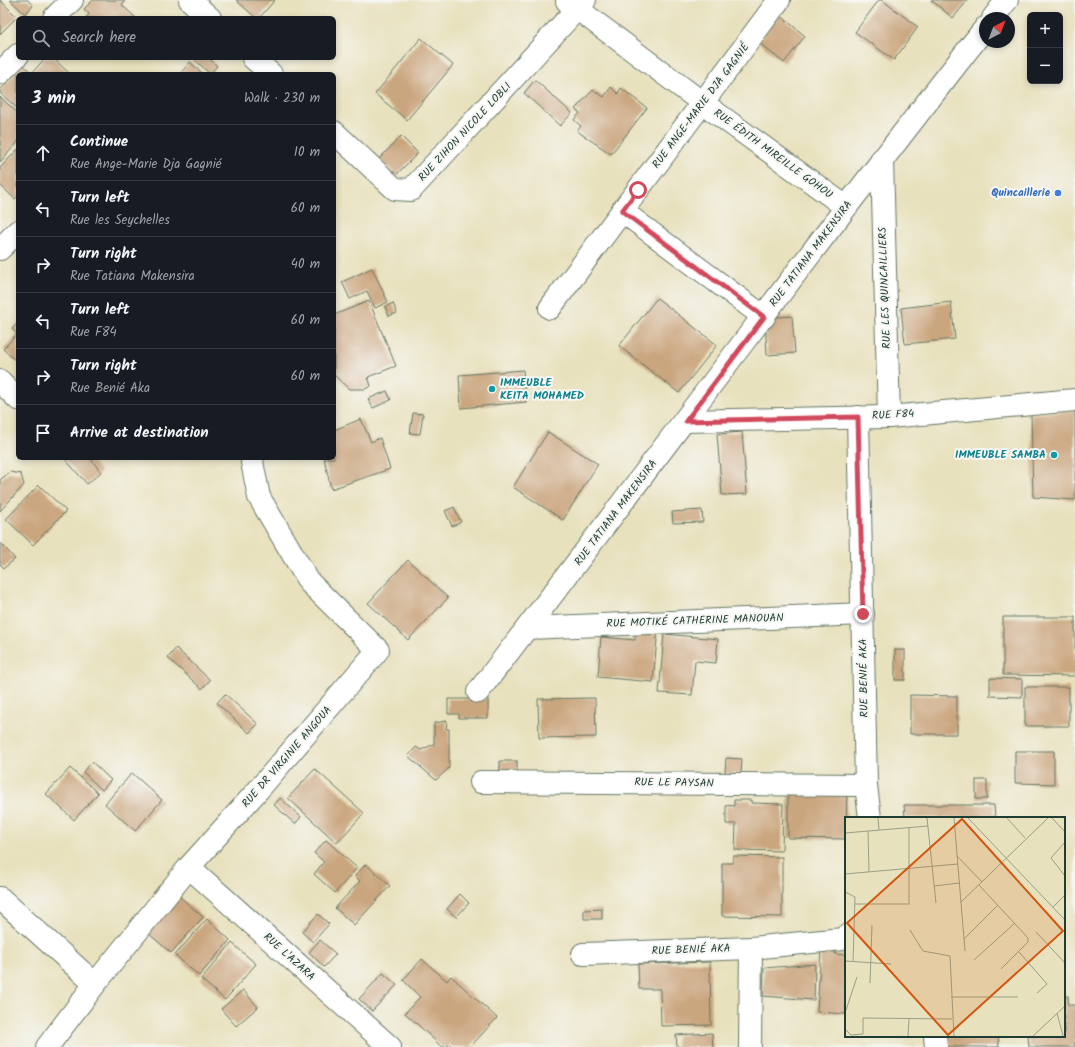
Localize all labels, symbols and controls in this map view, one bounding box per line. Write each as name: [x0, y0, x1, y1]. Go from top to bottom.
north arrow: [979, 12, 1015, 48]
map controls: [1027, 12, 1063, 84]
button: +: [1027, 12, 1063, 48]
search box: [16, 16, 336, 60]
text: Search here: [62, 26, 136, 50]
icon: search: [30, 27, 52, 49]
street label: RUE ANGE-MARIE DJA GAGNIÉ: [648, 39, 755, 173]
button: −: [1027, 48, 1063, 84]
street label: RUE ZIHON NICOLE LOBLI: [414, 78, 516, 186]
text: 3 min: [32, 85, 76, 112]
text: Walk · 230 m: [244, 88, 320, 109]
street label: RUE ÉDITH MIREILLE GOHOU: [710, 104, 837, 204]
text: Continue: [70, 130, 128, 154]
icon: ahead: [32, 142, 54, 164]
text: 10 m: [294, 142, 320, 163]
text: Rue Ange-Marie Dja Gagnié: [70, 154, 221, 175]
route start: [629, 181, 647, 199]
place label: Quincaillerie: [991, 184, 1051, 202]
text: Turn left: [70, 186, 130, 210]
marker: Quincaillerie: [1053, 188, 1063, 198]
street label: RUE TATIANA MAKENSIRA: [765, 197, 857, 311]
icon: left: [32, 198, 54, 220]
text: 60 m: [291, 198, 320, 219]
text: Rue les Seychelles: [70, 210, 170, 231]
street label: RUE LES QUINCAILLIERS: [874, 227, 896, 349]
text: Turn right: [70, 242, 137, 266]
icon: right: [32, 254, 54, 276]
text: 40 m: [291, 254, 320, 275]
text: Rue Tatiana Makensira: [70, 266, 195, 287]
text: Turn left: [70, 298, 130, 322]
icon: left: [32, 310, 54, 332]
text: 60 m: [291, 310, 320, 331]
text: Rue F84: [70, 322, 117, 343]
text: Turn right: [70, 354, 137, 378]
icon: right: [32, 366, 54, 388]
text: 60 m: [291, 366, 320, 387]
place label: IMMEUBLE KEITA MOHAMED: [500, 374, 585, 405]
text: Rue Benié Aka: [70, 378, 150, 399]
marker: IMMEUBLE KEITA MOHAMED: [487, 384, 497, 394]
street label: RUE F84: [871, 405, 915, 425]
text: Arrive at destination: [70, 421, 209, 445]
icon: arrive: [32, 422, 54, 444]
place label: IMMEUBLE SAMBA: [955, 446, 1046, 464]
marker: IMMEUBLE SAMBA: [1049, 450, 1059, 460]
street label: RUE TATIANA MAKENSIRA: [570, 456, 662, 570]
route end: [854, 605, 872, 623]
street label: RUE MOTIKÉ CATHERINE MANOUAN: [606, 609, 784, 633]
street label: RUE BENIÉ AKA: [854, 638, 874, 718]
street label: RUE DR VIRGINIE ANGOUA: [238, 702, 337, 812]
street label: RUE LE PAYSAN: [634, 773, 715, 793]
inset map: [845, 817, 1065, 1037]
street label: RUE L'AZARA: [259, 929, 319, 986]
street label: RUE BENIÉ AKA: [651, 940, 731, 960]

